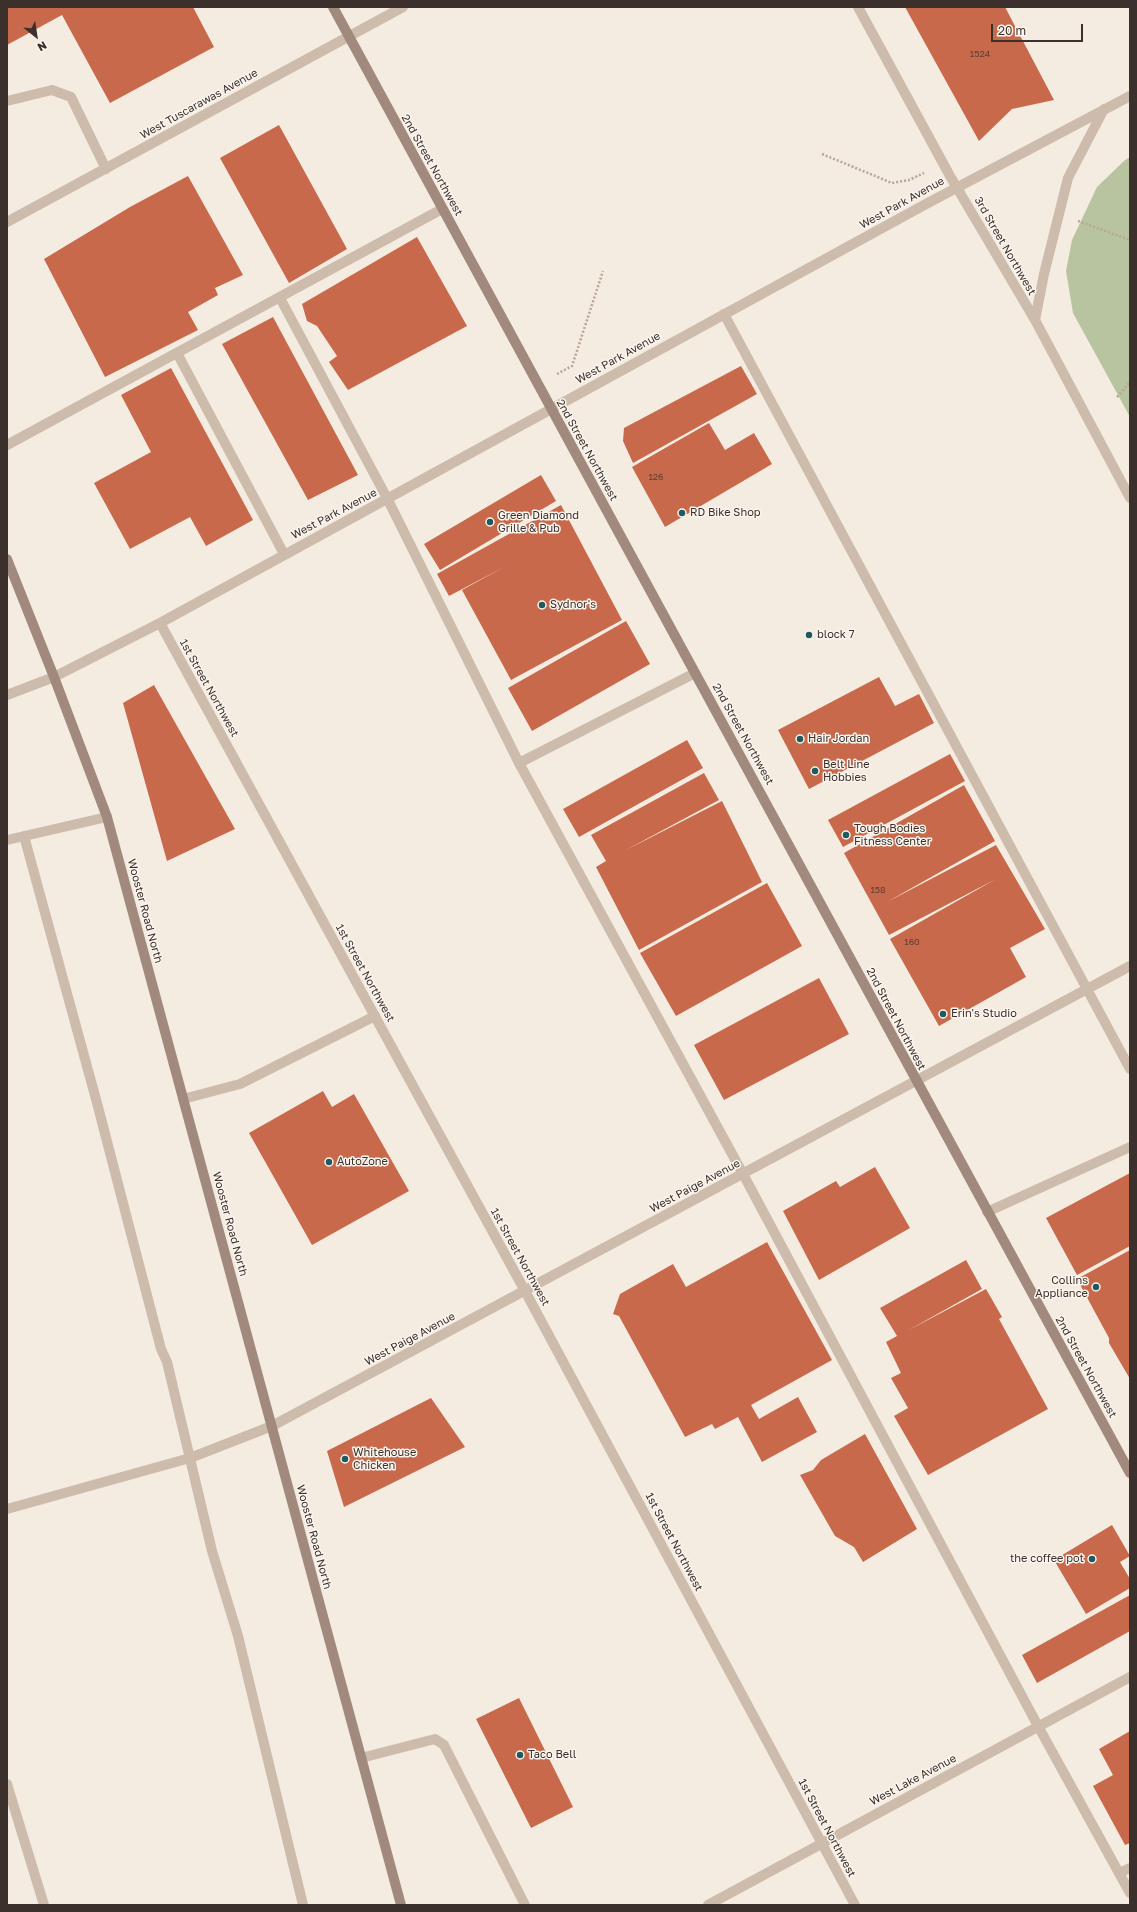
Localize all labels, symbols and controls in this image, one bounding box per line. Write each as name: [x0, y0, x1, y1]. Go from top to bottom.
north arrow: [16, 16, 56, 56]
scale bar: [993, 16, 1085, 42]
text: 20 m: [998, 23, 1026, 38]
text: N: [35, 39, 49, 55]
house number: 1524: [970, 49, 990, 59]
street label: West Tuscarawas Avenue: [138, 66, 260, 142]
street label: 2nd Street Northwest: [399, 112, 465, 218]
street label: West Park Avenue: [857, 174, 947, 232]
street label: 3rd Street Northwest: [971, 194, 1039, 298]
street label: West Park Avenue: [573, 329, 663, 387]
street label: 2nd Street Northwest: [554, 397, 620, 503]
house number: 126: [648, 472, 664, 482]
street label: West Park Avenue: [289, 486, 379, 542]
place label: RD Bike Shop: [690, 506, 761, 520]
marker: RD Bike Shop: [677, 508, 687, 518]
place label: Green Diamond Grille & Pub: [498, 509, 579, 535]
marker: Green Diamond Grille & Pub: [485, 517, 495, 527]
place label: Sydnor's: [550, 598, 596, 612]
marker: Sydnor's: [537, 600, 547, 610]
place label: block 7: [817, 628, 855, 642]
marker: block 7: [804, 630, 814, 640]
street label: 1st Street Northwest: [177, 637, 241, 739]
street label: 2nd Street Northwest: [710, 681, 776, 787]
place label: Hair Jordan: [808, 732, 869, 746]
marker: Hair Jordan: [795, 734, 805, 744]
place label: Belt Line Hobbies: [823, 758, 870, 784]
marker: Belt Line Hobbies: [810, 766, 820, 776]
place label: Tough Bodies Fitness Center: [854, 822, 931, 848]
marker: Tough Bodies Fitness Center: [841, 830, 851, 840]
street label: Wooster Road North: [125, 857, 165, 965]
house number: 158: [870, 885, 886, 895]
street label: 1st Street Northwest: [333, 922, 397, 1024]
house number: 160: [904, 937, 920, 947]
street label: 2nd Street Northwest: [863, 966, 929, 1072]
place label: Erin's Studio: [951, 1007, 1017, 1021]
marker: Erin's Studio: [938, 1009, 948, 1019]
place label: AutoZone: [337, 1155, 388, 1169]
marker: AutoZone: [324, 1157, 334, 1167]
street label: West Paige Avenue: [648, 1157, 742, 1215]
street label: Wooster Road North: [210, 1170, 250, 1278]
street label: 1st Street Northwest: [488, 1206, 552, 1308]
place label: Collins Appliance: [1035, 1274, 1088, 1300]
marker: Collins Appliance: [1091, 1282, 1101, 1292]
street label: West Paige Avenue: [363, 1310, 457, 1368]
street label: 2nd Street Northwest: [1053, 1314, 1119, 1420]
place label: Whitehouse Chicken: [353, 1446, 416, 1472]
marker: Whitehouse Chicken: [340, 1454, 350, 1464]
street label: Wooster Road North: [294, 1483, 334, 1591]
street label: 1st Street Northwest: [642, 1491, 706, 1593]
place label: the coffee pot: [1010, 1552, 1084, 1566]
marker: the coffee pot: [1087, 1554, 1097, 1564]
place label: Taco Bell: [528, 1748, 576, 1762]
marker: Taco Bell: [515, 1750, 525, 1760]
street label: West Lake Avenue: [868, 1752, 958, 1808]
street label: 1st Street Northwest: [795, 1777, 859, 1879]

